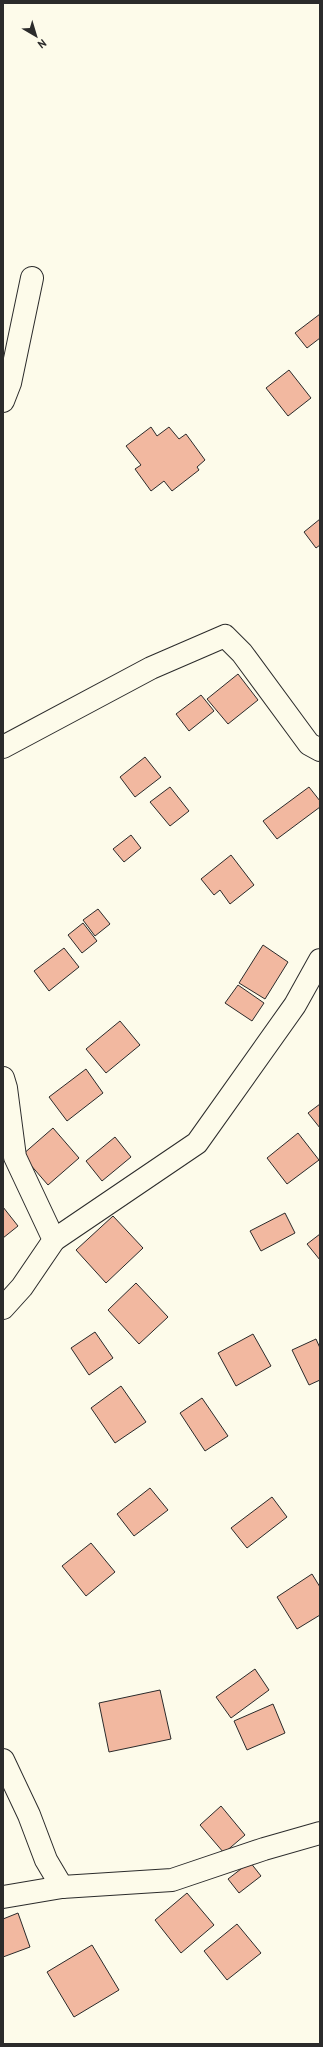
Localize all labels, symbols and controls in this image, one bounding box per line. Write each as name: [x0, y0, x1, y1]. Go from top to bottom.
north arrow: [16, 16, 56, 56]
text: N: [35, 36, 49, 52]

